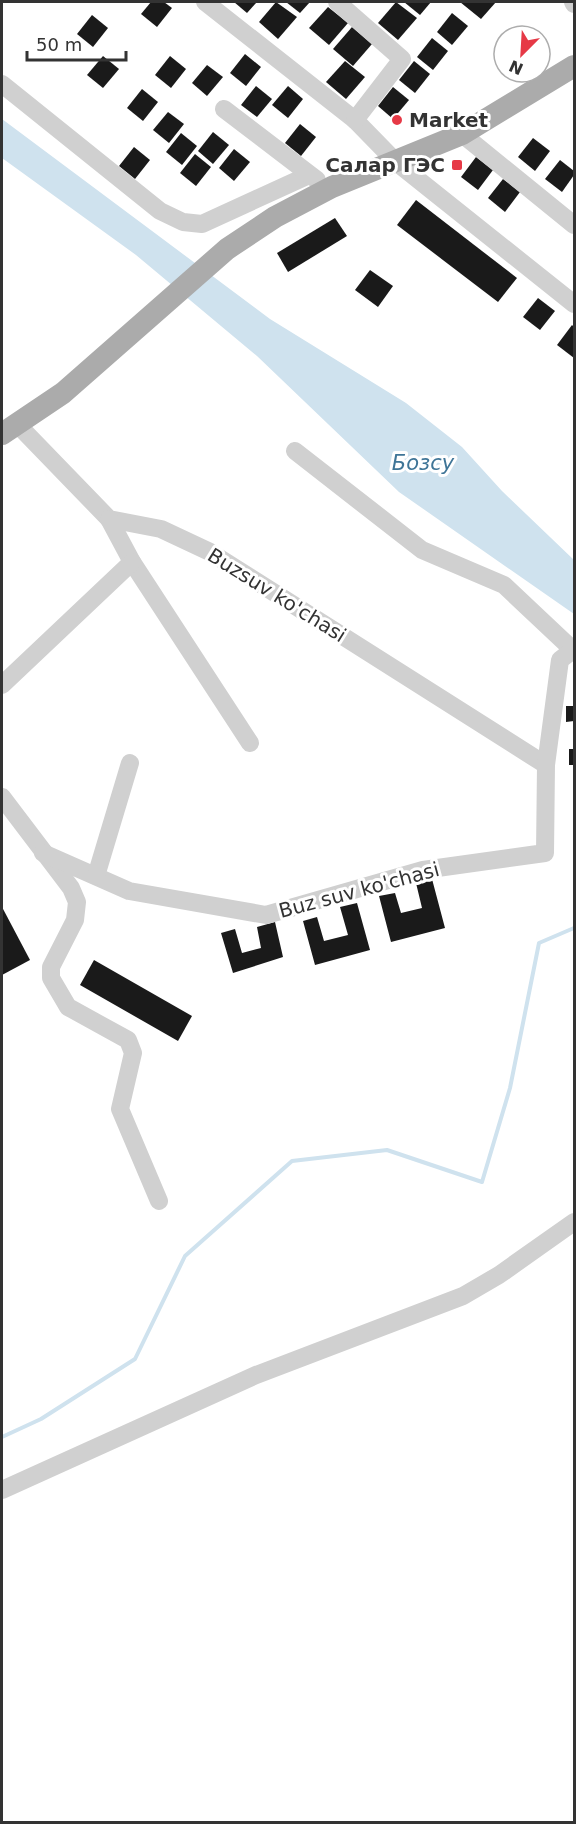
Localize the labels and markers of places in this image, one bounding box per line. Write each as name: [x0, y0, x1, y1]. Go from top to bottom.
place label: Market: [409, 108, 489, 132]
marker: Market: [390, 113, 404, 127]
place label: Салар ГЭС: [325, 153, 445, 177]
marker: Салар ГЭС: [450, 158, 464, 172]

